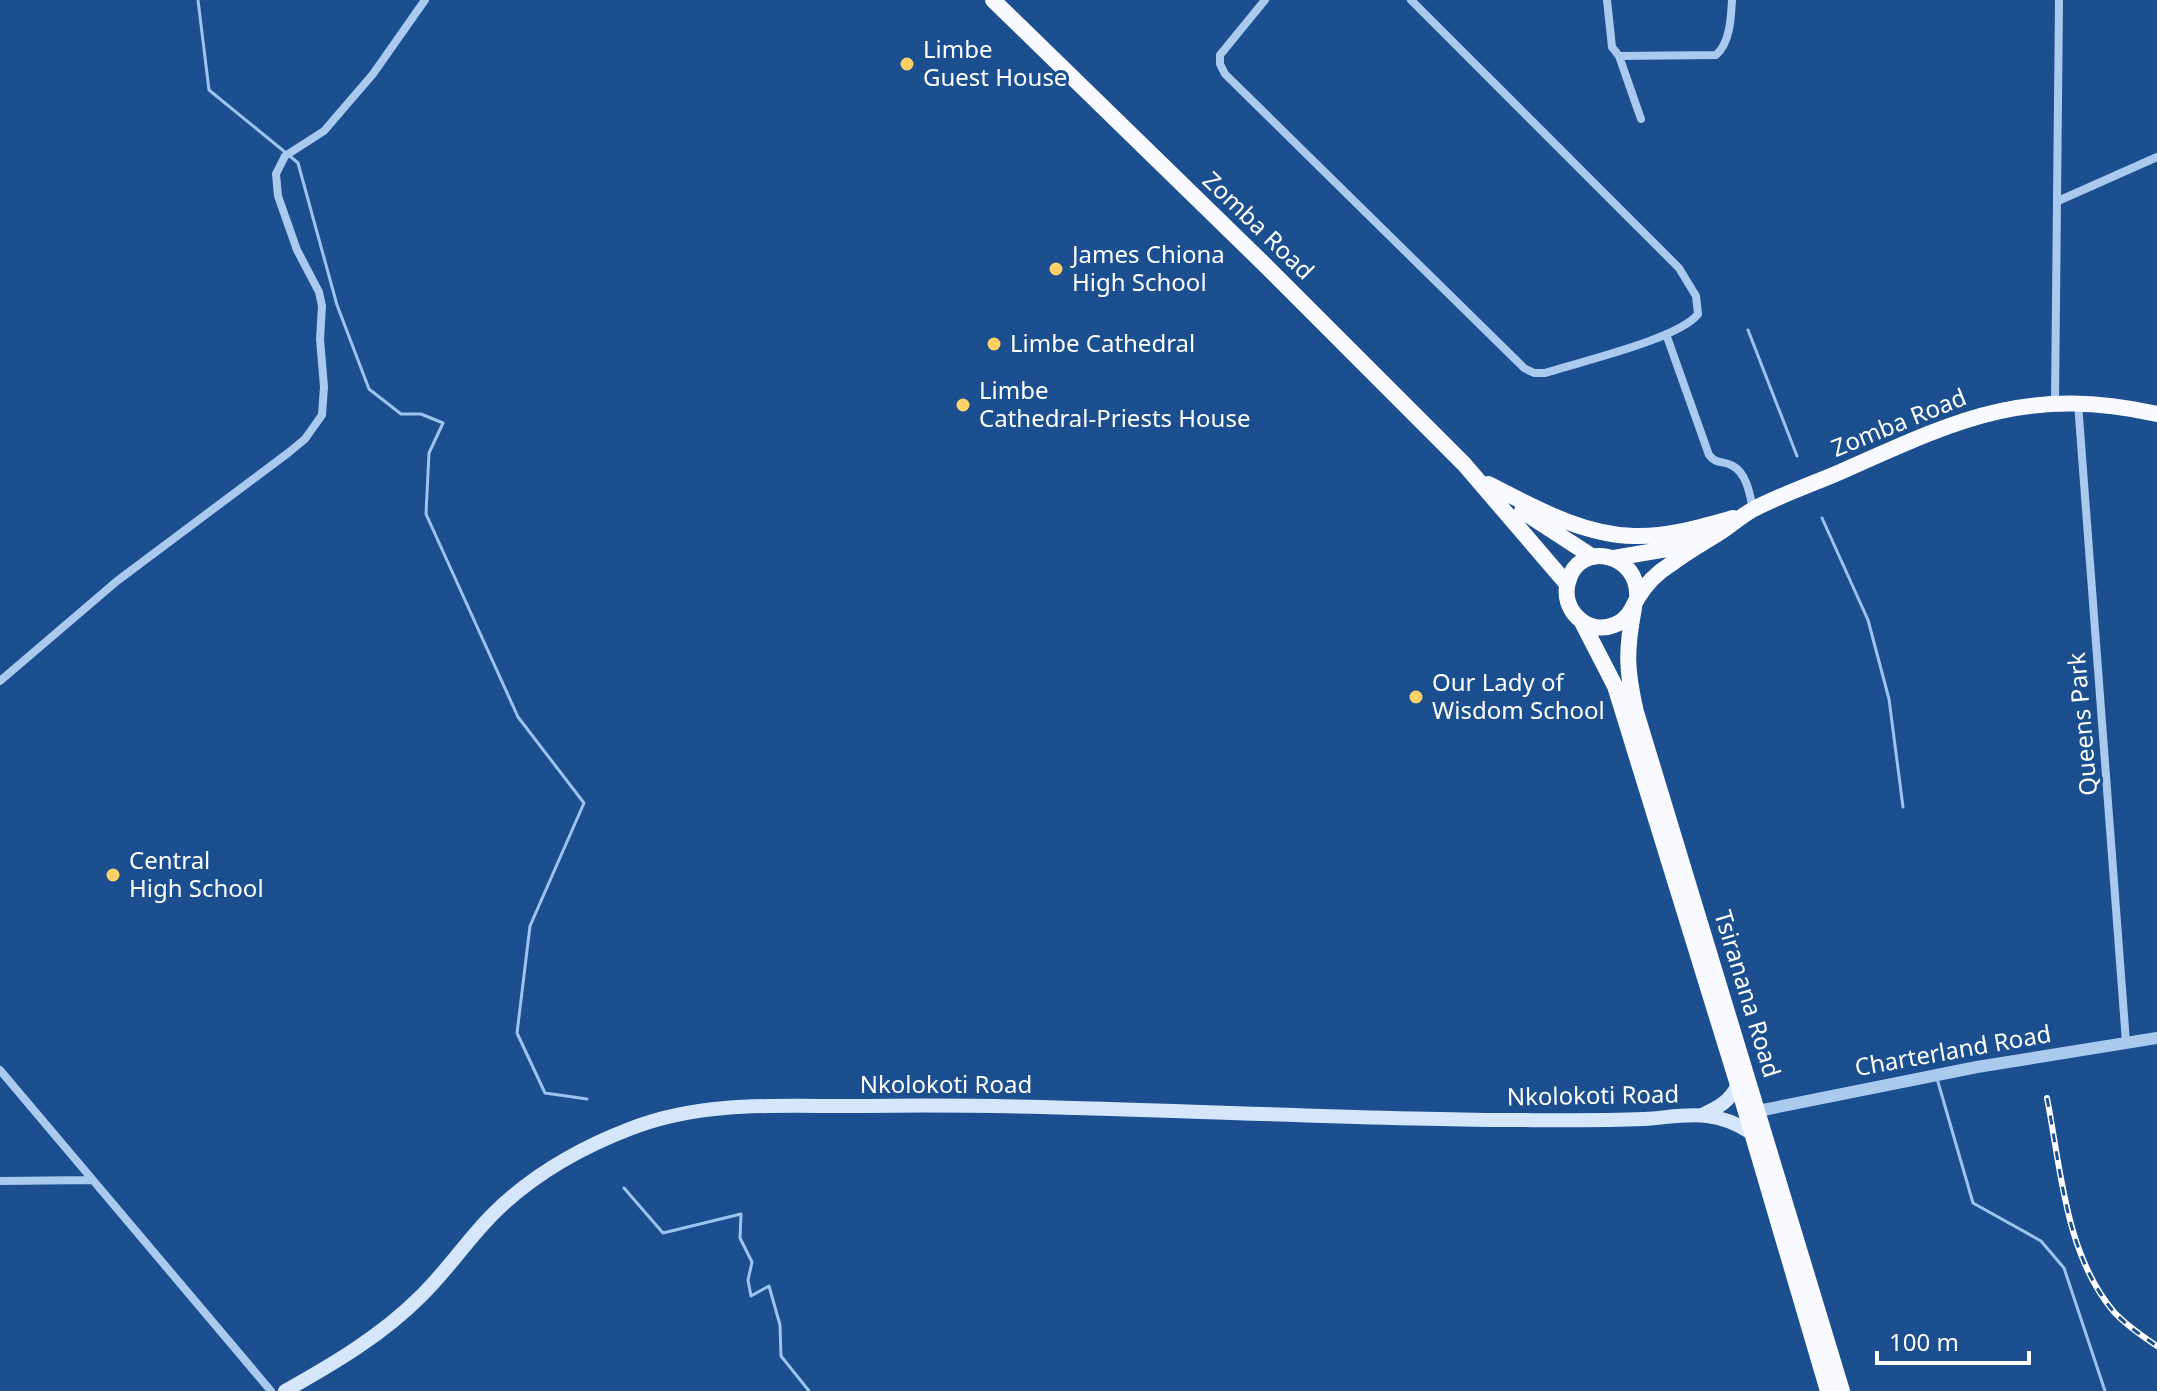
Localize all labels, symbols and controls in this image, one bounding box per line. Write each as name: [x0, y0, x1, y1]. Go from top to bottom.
place label: Limbe Guest House: [923, 32, 1067, 93]
marker: Limbe Guest House: [898, 55, 916, 73]
street label: Zomba Road: [1196, 163, 1322, 286]
place label: James Chiona High School: [1070, 237, 1225, 298]
marker: James Chiona High School: [1047, 260, 1065, 278]
place label: Limbe Cathedral: [1010, 326, 1195, 359]
marker: Limbe Cathedral: [985, 335, 1003, 353]
place label: Limbe Cathedral-Priests House: [979, 373, 1250, 434]
street label: Zomba Road: [1826, 380, 1971, 464]
marker: Limbe Cathedral-Priests House: [954, 396, 972, 414]
street label: Queens Park: [2059, 651, 2104, 797]
place label: Our Lady of Wisdom School: [1432, 665, 1605, 726]
marker: Our Lady of Wisdom School: [1407, 688, 1425, 706]
place label: Central High School: [129, 843, 264, 904]
marker: Central High School: [104, 866, 122, 884]
street label: Tsiranana Road: [1707, 906, 1790, 1081]
street label: Charterland Road: [1852, 1016, 2053, 1083]
street label: Nkolokoti Road: [860, 1067, 1032, 1100]
street label: Nkolokoti Road: [1506, 1076, 1679, 1113]
scale bar: [1877, 1315, 2029, 1365]
text: 100 m: [1889, 1325, 1959, 1358]

